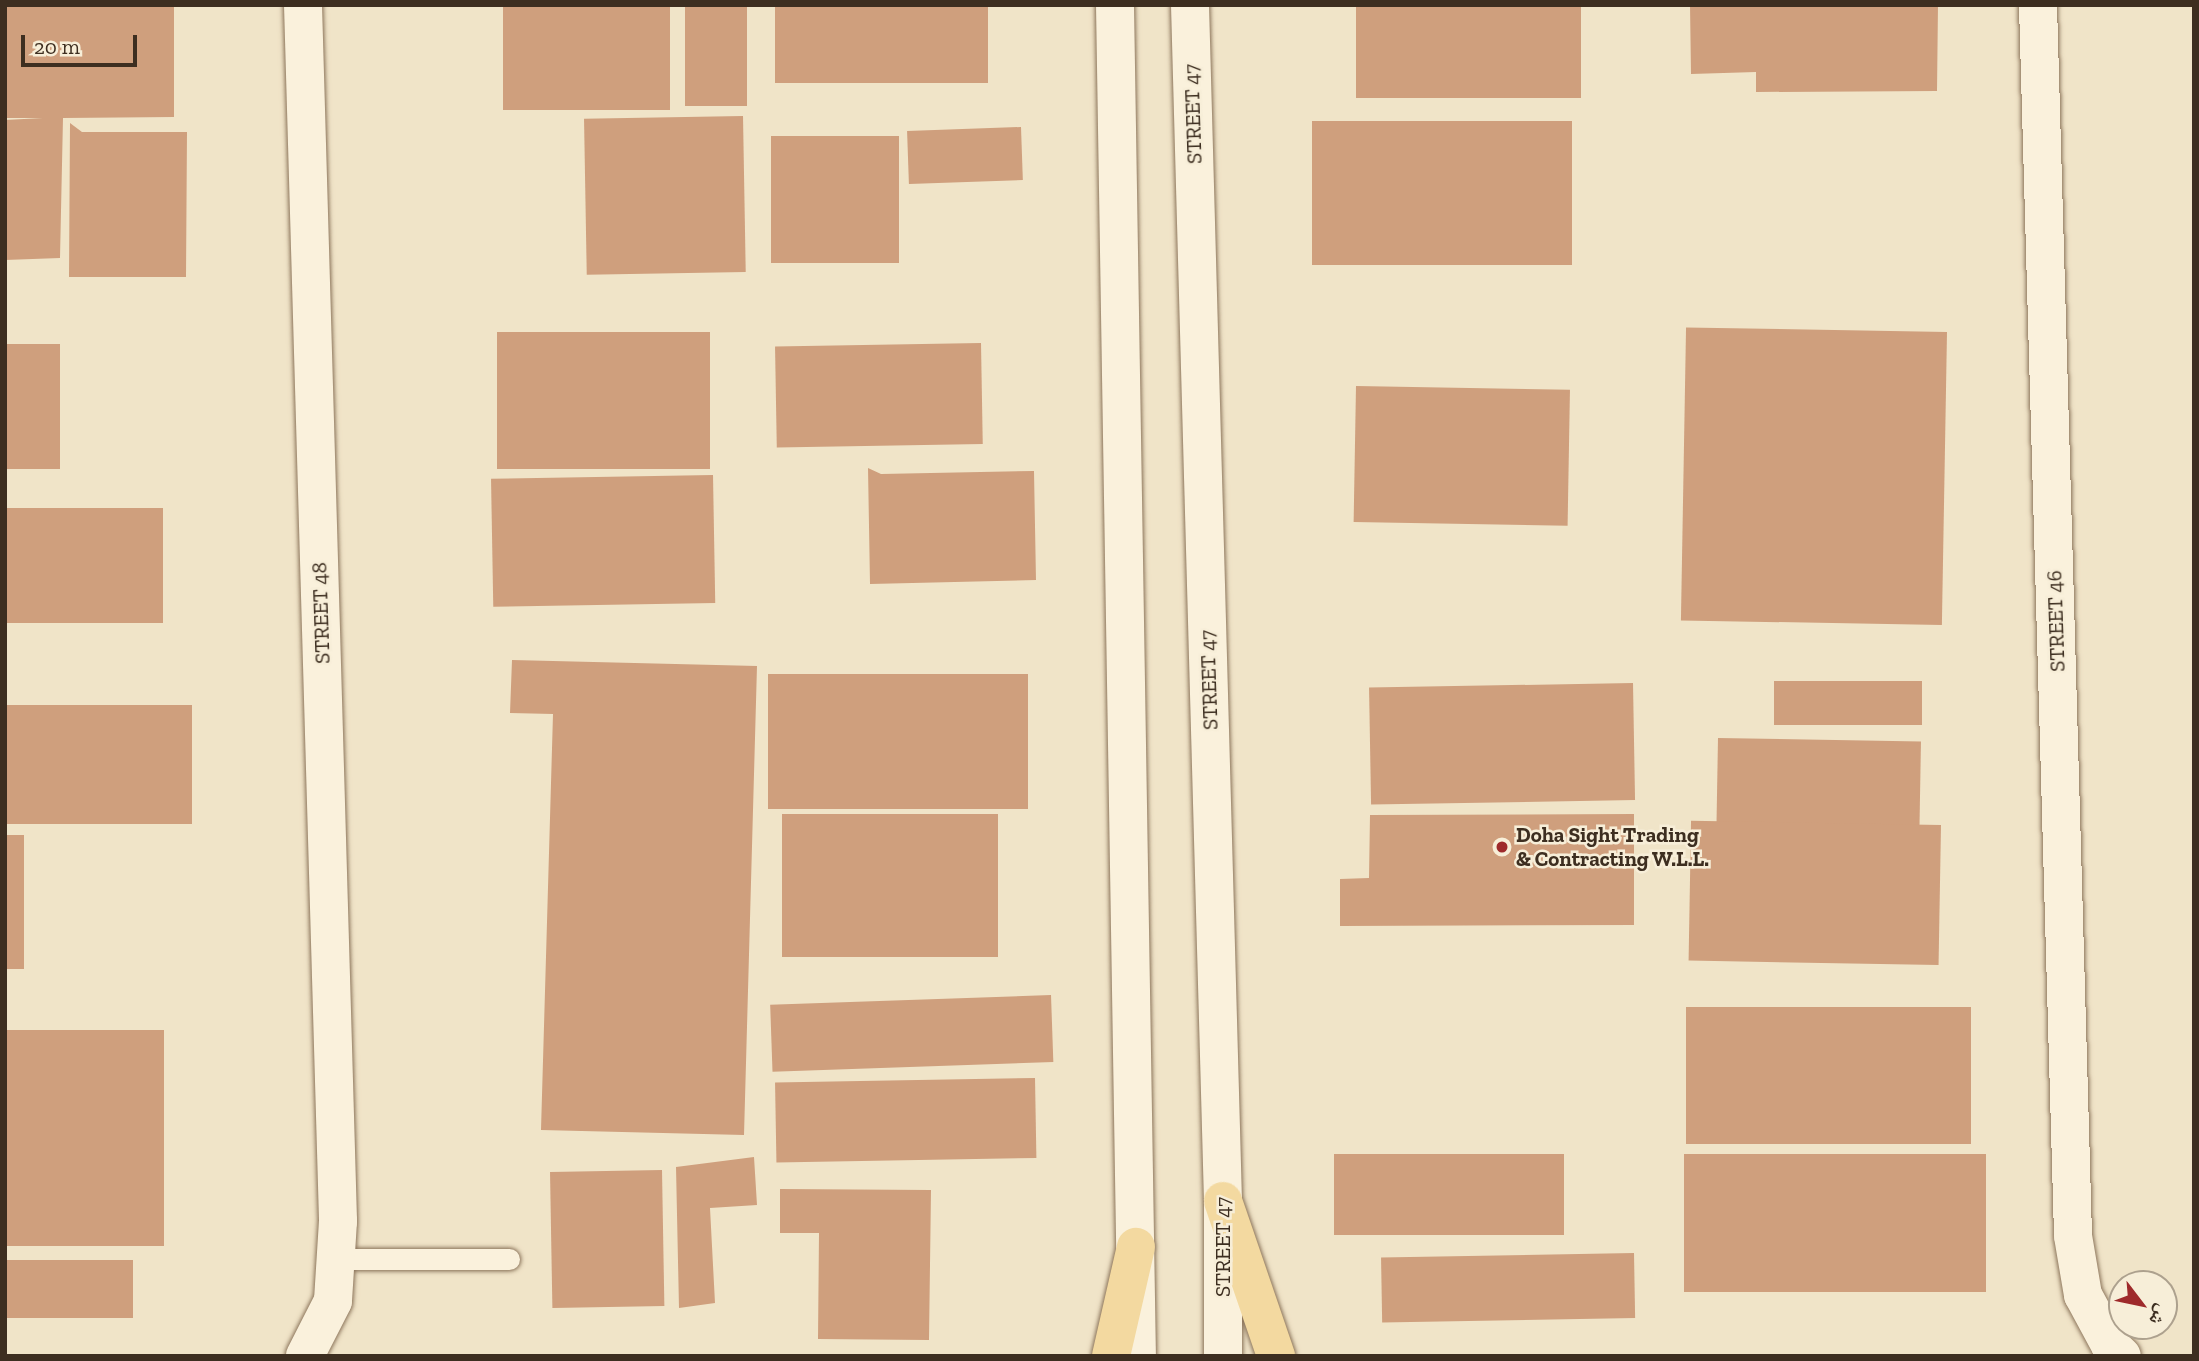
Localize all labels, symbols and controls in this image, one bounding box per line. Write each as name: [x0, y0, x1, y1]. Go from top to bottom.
scale bar: [24, 21, 140, 65]
text: 20 m: [34, 34, 80, 59]
street label: STREET 47: [1179, 63, 1207, 165]
street label: STREET 48: [307, 561, 335, 665]
street label: STREET 46: [2042, 570, 2070, 672]
street label: STREET 47: [1195, 629, 1223, 731]
place label: Doha Sight Trading & Contracting W.L.L.: [1516, 822, 1710, 872]
marker: Doha Sight Trading & Contracting W.L.L.: [1494, 839, 1510, 855]
street label: STREET 47: [1210, 1197, 1236, 1297]
north arrow: [2108, 1270, 2178, 1340]
text: ش: [2144, 1301, 2175, 1330]

